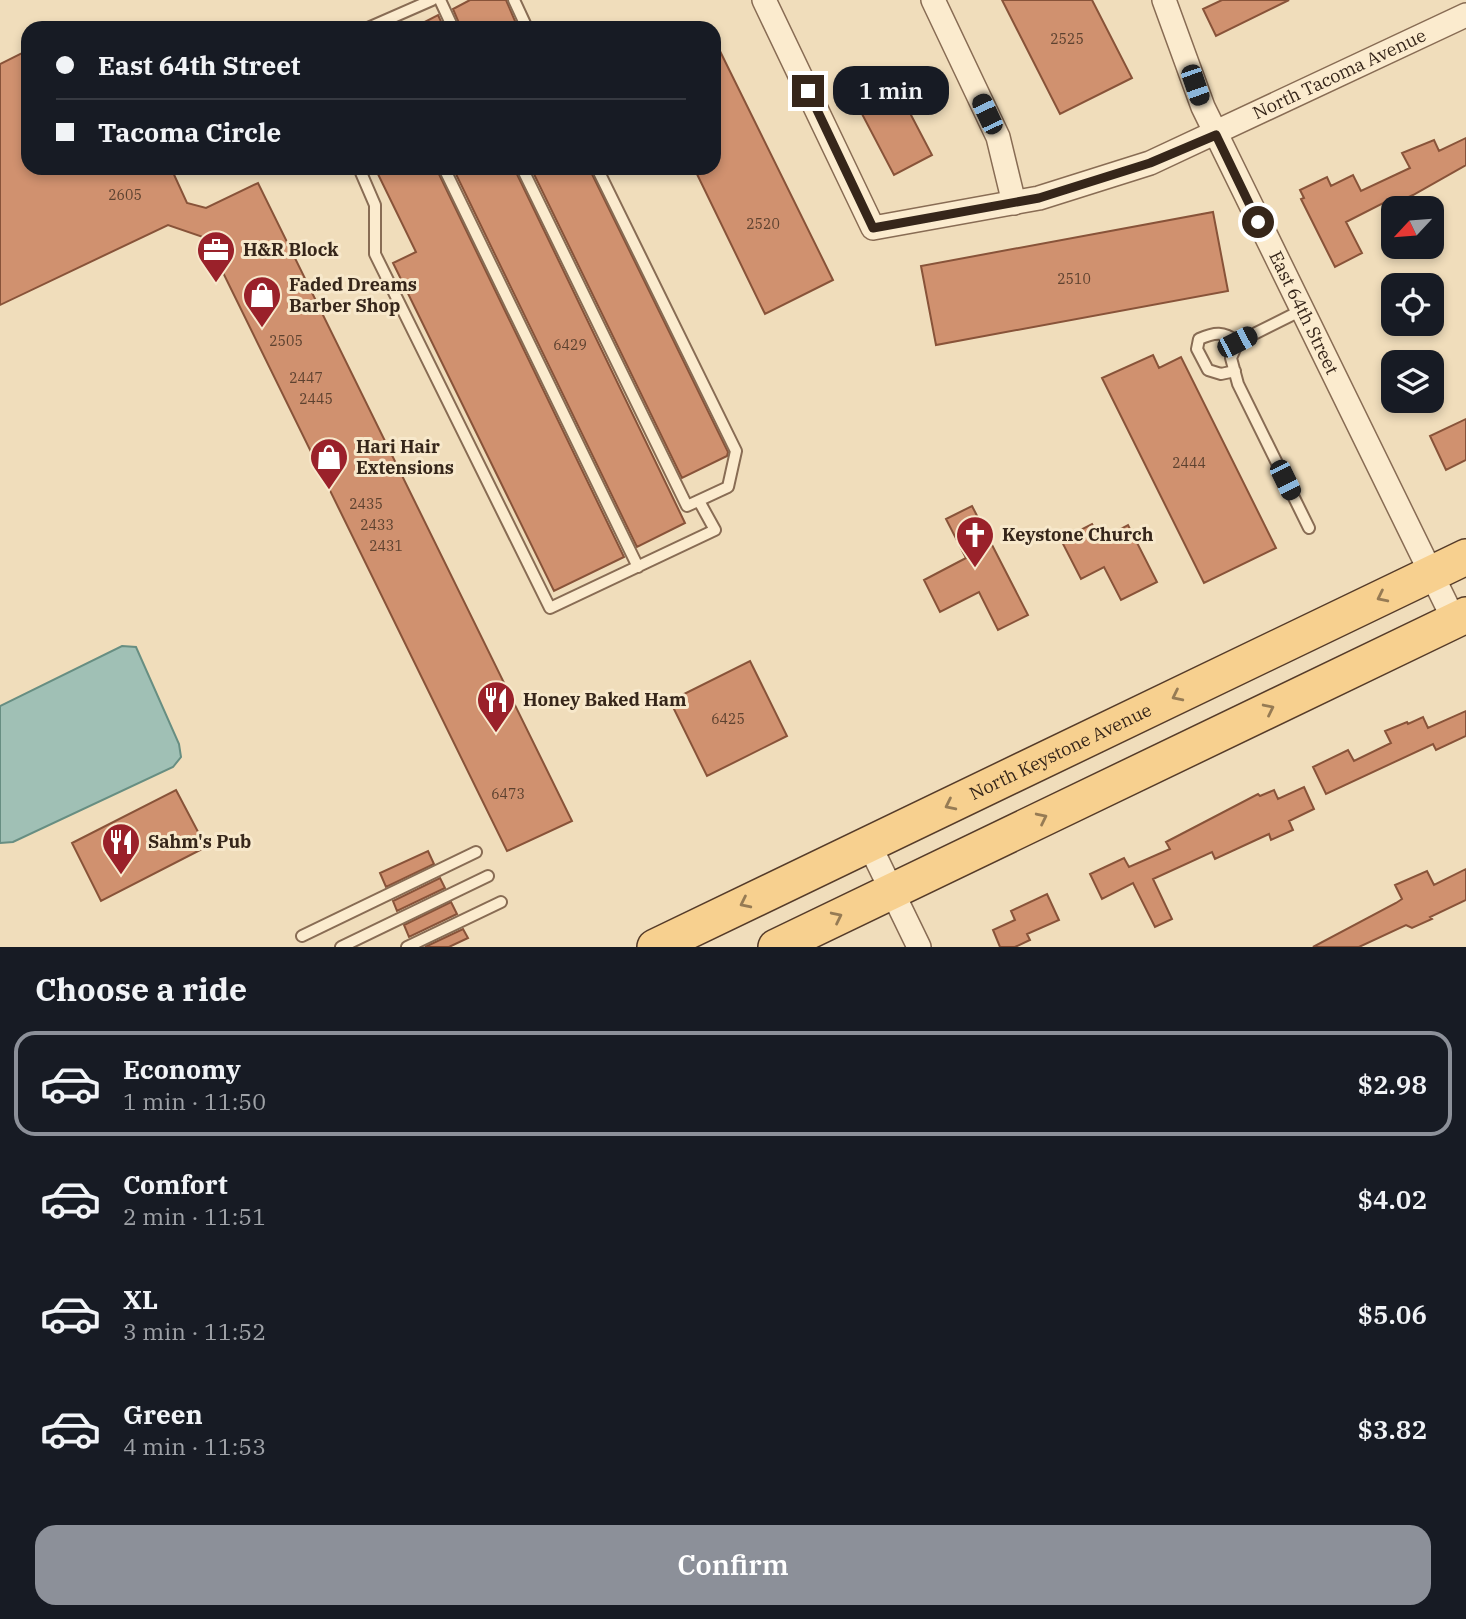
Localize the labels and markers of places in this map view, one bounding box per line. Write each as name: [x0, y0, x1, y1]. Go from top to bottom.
office icon: H&R Block: [195, 229, 237, 284]
place label: H&R Block: [243, 238, 339, 261]
place label: Faded Dreams Barber Shop: [289, 273, 417, 317]
shop icon: Faded Dreams Barber Shop: [241, 274, 283, 329]
place label: Hari Hair Extensions: [356, 435, 454, 479]
shop icon: Hari Hair Extensions: [308, 436, 350, 491]
church icon: Keystone Church: [954, 514, 996, 569]
place label: Keystone Church: [1002, 523, 1154, 546]
restaurant icon: Honey Baked Ham: [475, 679, 517, 734]
place label: Honey Baked Ham: [523, 688, 687, 711]
restaurant icon: Sahm's Pub: [100, 821, 142, 876]
place label: Sahm's Pub: [148, 830, 251, 853]

